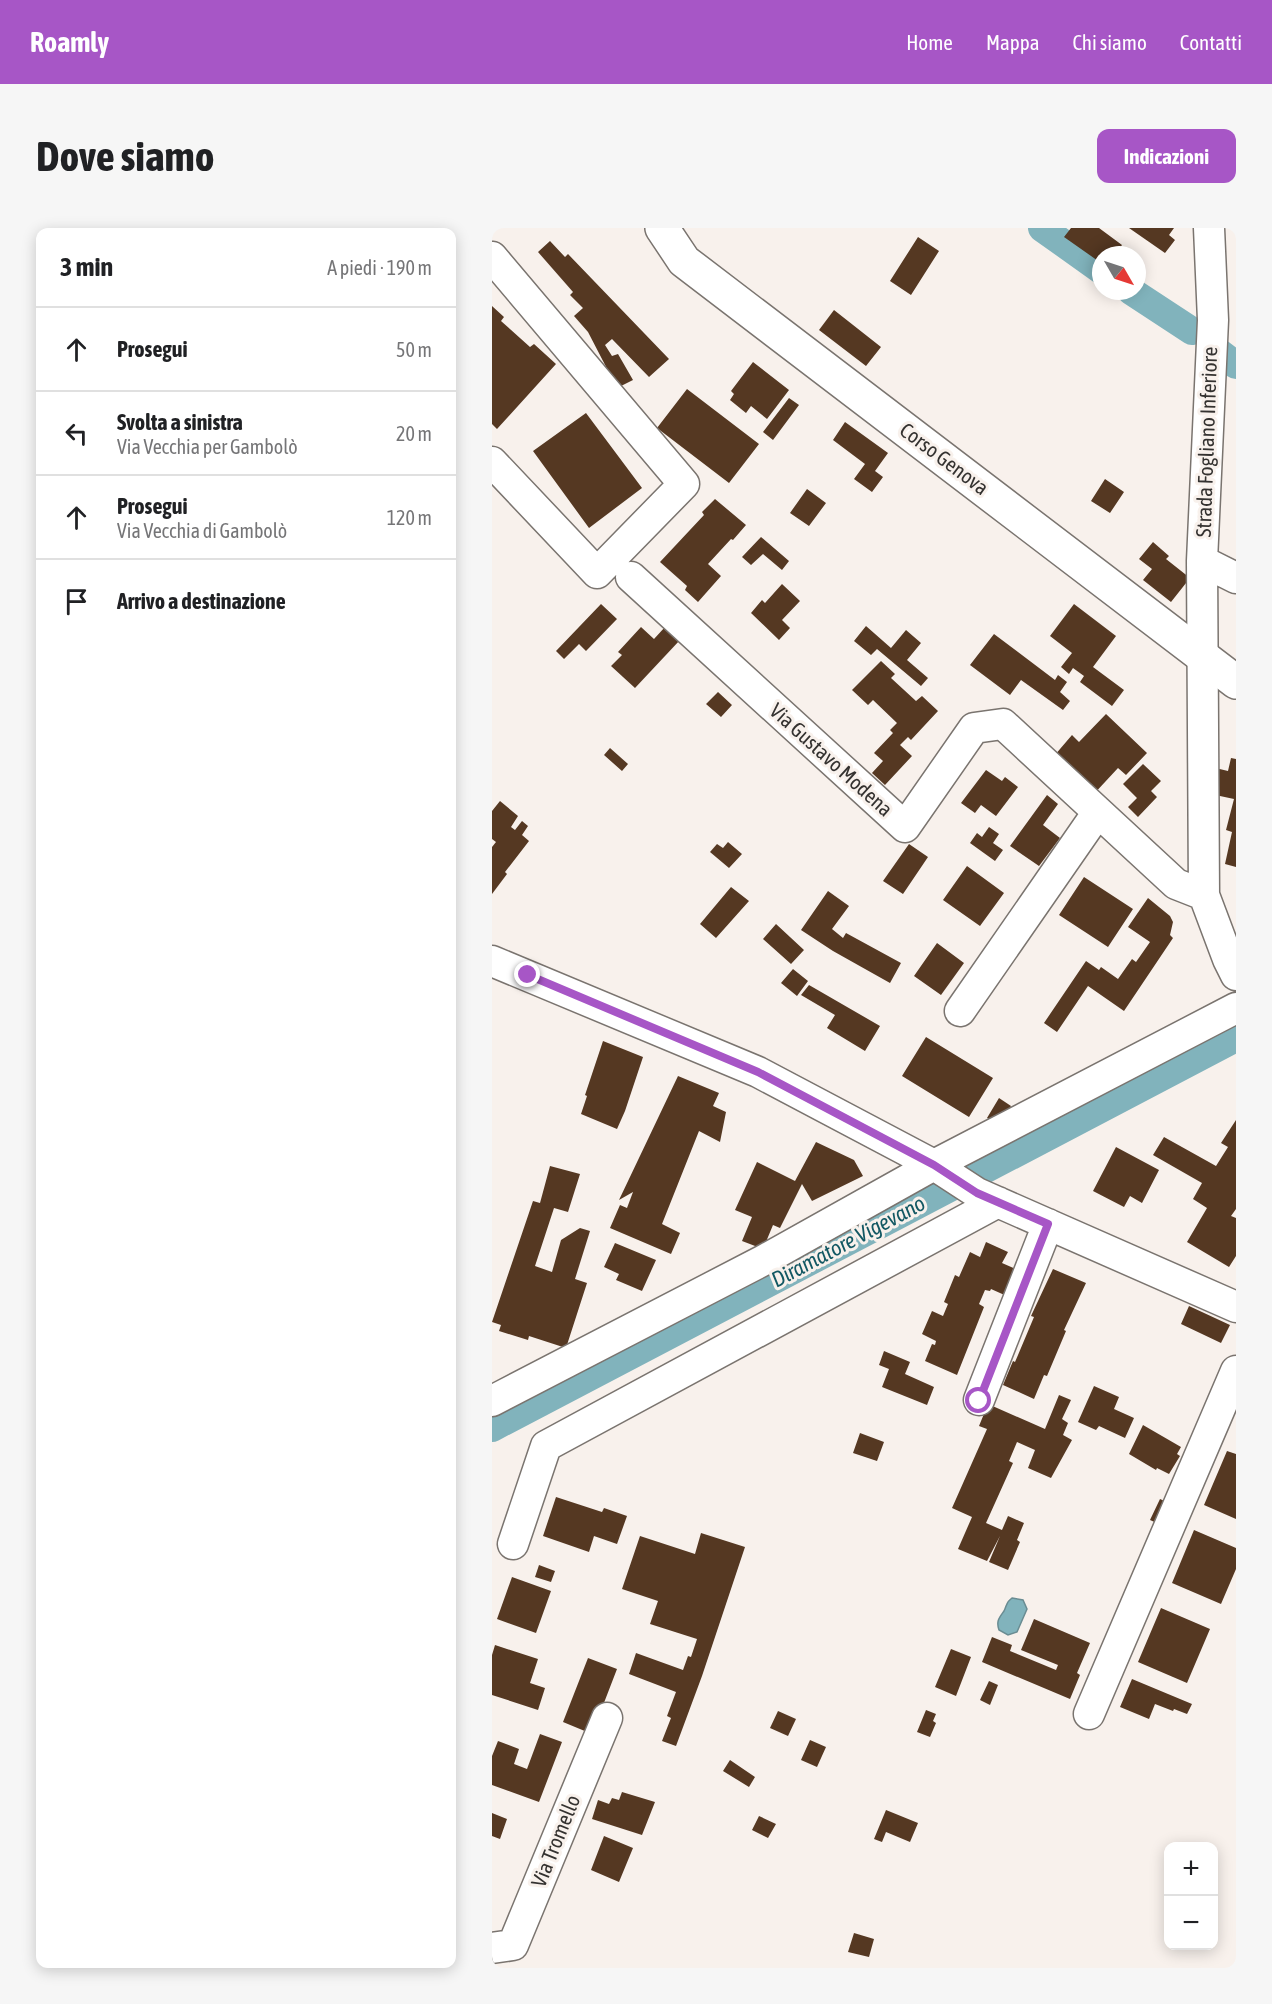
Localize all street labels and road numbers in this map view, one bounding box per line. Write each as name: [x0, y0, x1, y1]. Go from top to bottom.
street label: Strada Fogliano Inferiore: [1191, 346, 1221, 538]
street label: Corso Genova: [896, 417, 994, 499]
street label: Via Gustavo Modena: [765, 698, 898, 821]
street label: Via Tromello: [526, 1791, 584, 1890]

